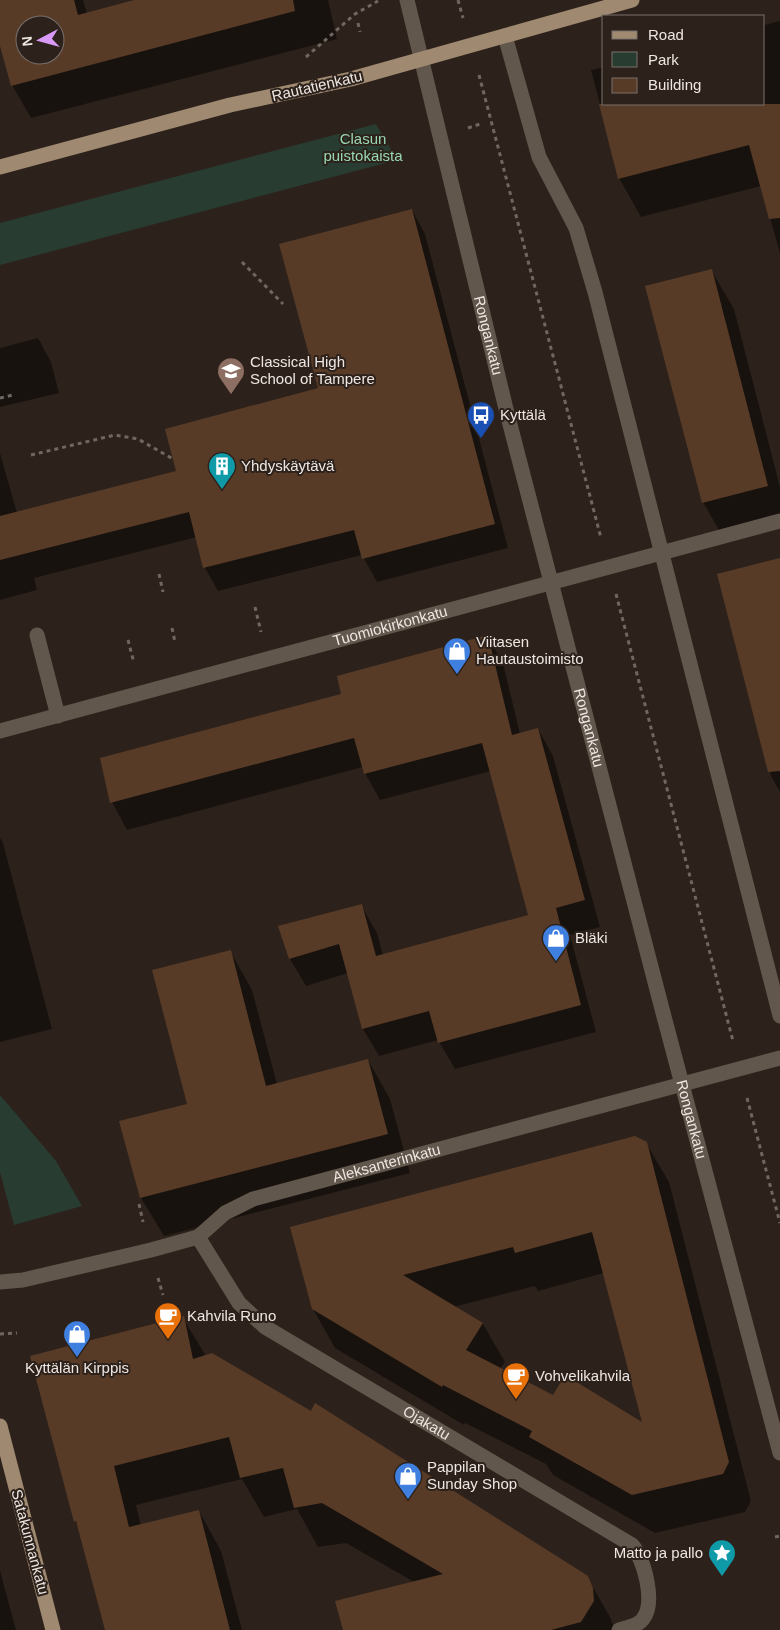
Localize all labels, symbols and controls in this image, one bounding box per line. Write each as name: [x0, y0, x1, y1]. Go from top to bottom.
north arrow: [15, 15, 65, 65]
legend: [602, 15, 765, 105]
text: Road: [648, 26, 684, 43]
text: N: [19, 35, 36, 47]
text: Park: [648, 51, 679, 68]
street label: Rautatienkatu: [270, 67, 364, 104]
text: Building: [648, 76, 701, 93]
park label: Clasun puistokaista: [323, 130, 403, 164]
street label: Rongankatu: [471, 294, 506, 377]
place label: Classical High School of Tampere: [250, 353, 375, 387]
school or university icon: Classical High School of Tampere: [216, 356, 246, 395]
bus stop icon: Kyttälä: [466, 400, 496, 439]
place label: Kyttälä: [500, 406, 547, 423]
building icon: Yhdyskäytävä: [207, 451, 237, 490]
place label: Yhdyskäytävä: [241, 457, 335, 474]
street label: Tuomiokirkonkatu: [331, 602, 449, 649]
place label: Viitasen Hautaustoimisto: [476, 633, 584, 667]
shop icon: Viitasen Hautaustoimisto: [442, 636, 472, 675]
street label: Rongankatu: [571, 686, 608, 769]
shop icon: Bläki: [541, 923, 571, 962]
place label: Bläki: [575, 929, 608, 946]
street label: Rongankatu: [673, 1078, 710, 1161]
street label: Aleksanterinkatu: [331, 1140, 442, 1185]
cafe icon: Kahvila Runo: [153, 1301, 183, 1340]
place label: Kahvila Runo: [187, 1307, 276, 1324]
shop icon: Kyttälän Kirppis: [62, 1319, 92, 1358]
place label: Kyttälän Kirppis: [25, 1359, 129, 1376]
cafe icon: Vohvelikahvila: [501, 1361, 531, 1400]
place label: Vohvelikahvila: [535, 1367, 631, 1384]
street label: Ojakatu: [400, 1402, 453, 1443]
place label: Pappilan Sunday Shop: [427, 1458, 517, 1492]
shop icon: Pappilan Sunday Shop: [393, 1461, 423, 1500]
street label: Satakunnankatu: [8, 1487, 53, 1596]
place icon: Matto ja pallo: [707, 1538, 737, 1577]
place label: Matto ja pallo: [614, 1544, 703, 1561]

